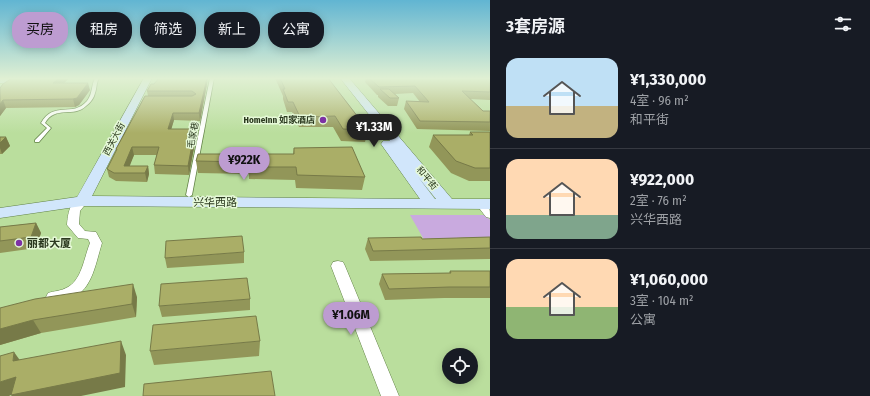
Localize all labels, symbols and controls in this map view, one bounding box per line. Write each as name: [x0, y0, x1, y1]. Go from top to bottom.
chip: 买房: [12, 12, 68, 48]
chip: 租房: [76, 12, 132, 48]
chip: 筛选: [140, 12, 196, 48]
chip: 新上: [204, 12, 260, 48]
chip: 公寓: [268, 12, 324, 48]
icon: filters: [832, 13, 854, 35]
text: 3套房源: [506, 16, 565, 37]
text: ¥1,330,000: [630, 69, 706, 90]
icon: home: [538, 74, 586, 122]
text: 4室 · 96 m²: [630, 93, 689, 108]
text: 和平街: [630, 112, 669, 127]
place label: HomeInn 如家酒店: [244, 114, 315, 125]
pin: ¥1.33M: [341, 114, 407, 148]
marker: HomeInn 如家酒店: [318, 115, 328, 125]
text: ¥1.33M: [356, 119, 392, 134]
street label: 西关大街: [101, 121, 127, 157]
street label: 毛家巷: [186, 121, 200, 149]
pin: ¥922K: [216, 147, 272, 181]
text: ¥922K: [228, 152, 260, 167]
street label: 和平街: [414, 164, 440, 192]
text: ¥922,000: [630, 169, 694, 190]
icon: home: [538, 175, 586, 223]
text: 2室 · 76 m²: [630, 193, 687, 208]
street label: 兴华西路: [193, 196, 237, 209]
text: 兴华西路: [630, 212, 682, 227]
place label: 丽都大厦: [27, 237, 71, 250]
marker: 丽都大厦: [14, 238, 24, 248]
text: ¥1,060,000: [630, 269, 708, 290]
icon: home: [538, 275, 586, 323]
text: 3室 · 104 m²: [630, 293, 694, 308]
pin: ¥1.06M: [318, 302, 384, 336]
text: ¥1.06M: [332, 307, 370, 322]
text: 公寓: [630, 312, 656, 327]
map controls: [442, 348, 478, 384]
button: locate: [442, 348, 478, 384]

